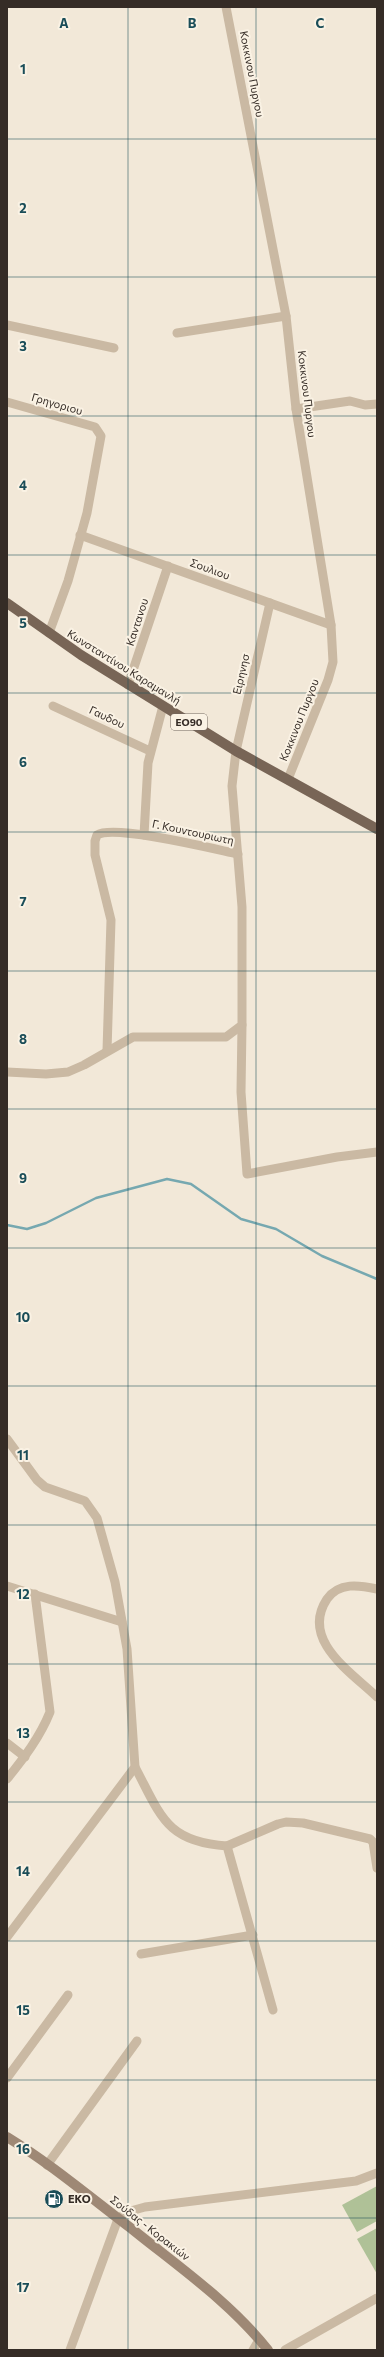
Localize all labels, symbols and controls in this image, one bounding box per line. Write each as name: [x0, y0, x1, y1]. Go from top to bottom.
text: A: [59, 15, 69, 31]
text: B: [188, 15, 197, 31]
text: C: [316, 15, 325, 31]
street label: Κοκκινου Πυργου: [238, 30, 267, 118]
text: 1: [20, 61, 26, 77]
text: 2: [19, 200, 27, 216]
text: 3: [19, 338, 27, 354]
street label: Κοκκινου Πυργου: [296, 350, 319, 438]
street label: Γρηγοριου: [30, 390, 84, 417]
text: 4: [19, 477, 27, 493]
street label: Σουλιου: [189, 555, 232, 582]
street label: Καντανου: [123, 596, 150, 647]
text: 5: [19, 615, 27, 631]
street label: Κωνσταντίνου Καραμανλή: [65, 626, 183, 707]
street label: Ειρηνησ: [230, 652, 252, 695]
street label: Κοκκινου Πυργου: [276, 677, 321, 763]
street label: Γαυδου: [87, 703, 127, 730]
road number: ΕΟ90: [171, 714, 207, 730]
text: 6: [19, 754, 27, 770]
street label: Γ. Κουντουριωτη: [151, 817, 235, 847]
text: 7: [19, 893, 27, 909]
text: 8: [19, 1031, 27, 1047]
text: 9: [19, 1170, 27, 1186]
text: 10: [16, 1309, 31, 1325]
text: 11: [17, 1447, 29, 1463]
text: 12: [16, 1586, 30, 1602]
text: 13: [16, 1725, 30, 1741]
text: 14: [16, 1863, 30, 1879]
text: 15: [16, 2002, 30, 2018]
text: 16: [16, 2141, 30, 2157]
fuel station icon: EKO: [43, 2188, 65, 2210]
place label: EKO: [68, 2192, 91, 2205]
street label: Σούδας - Κορακιών: [108, 2193, 193, 2263]
text: 17: [16, 2279, 30, 2295]

